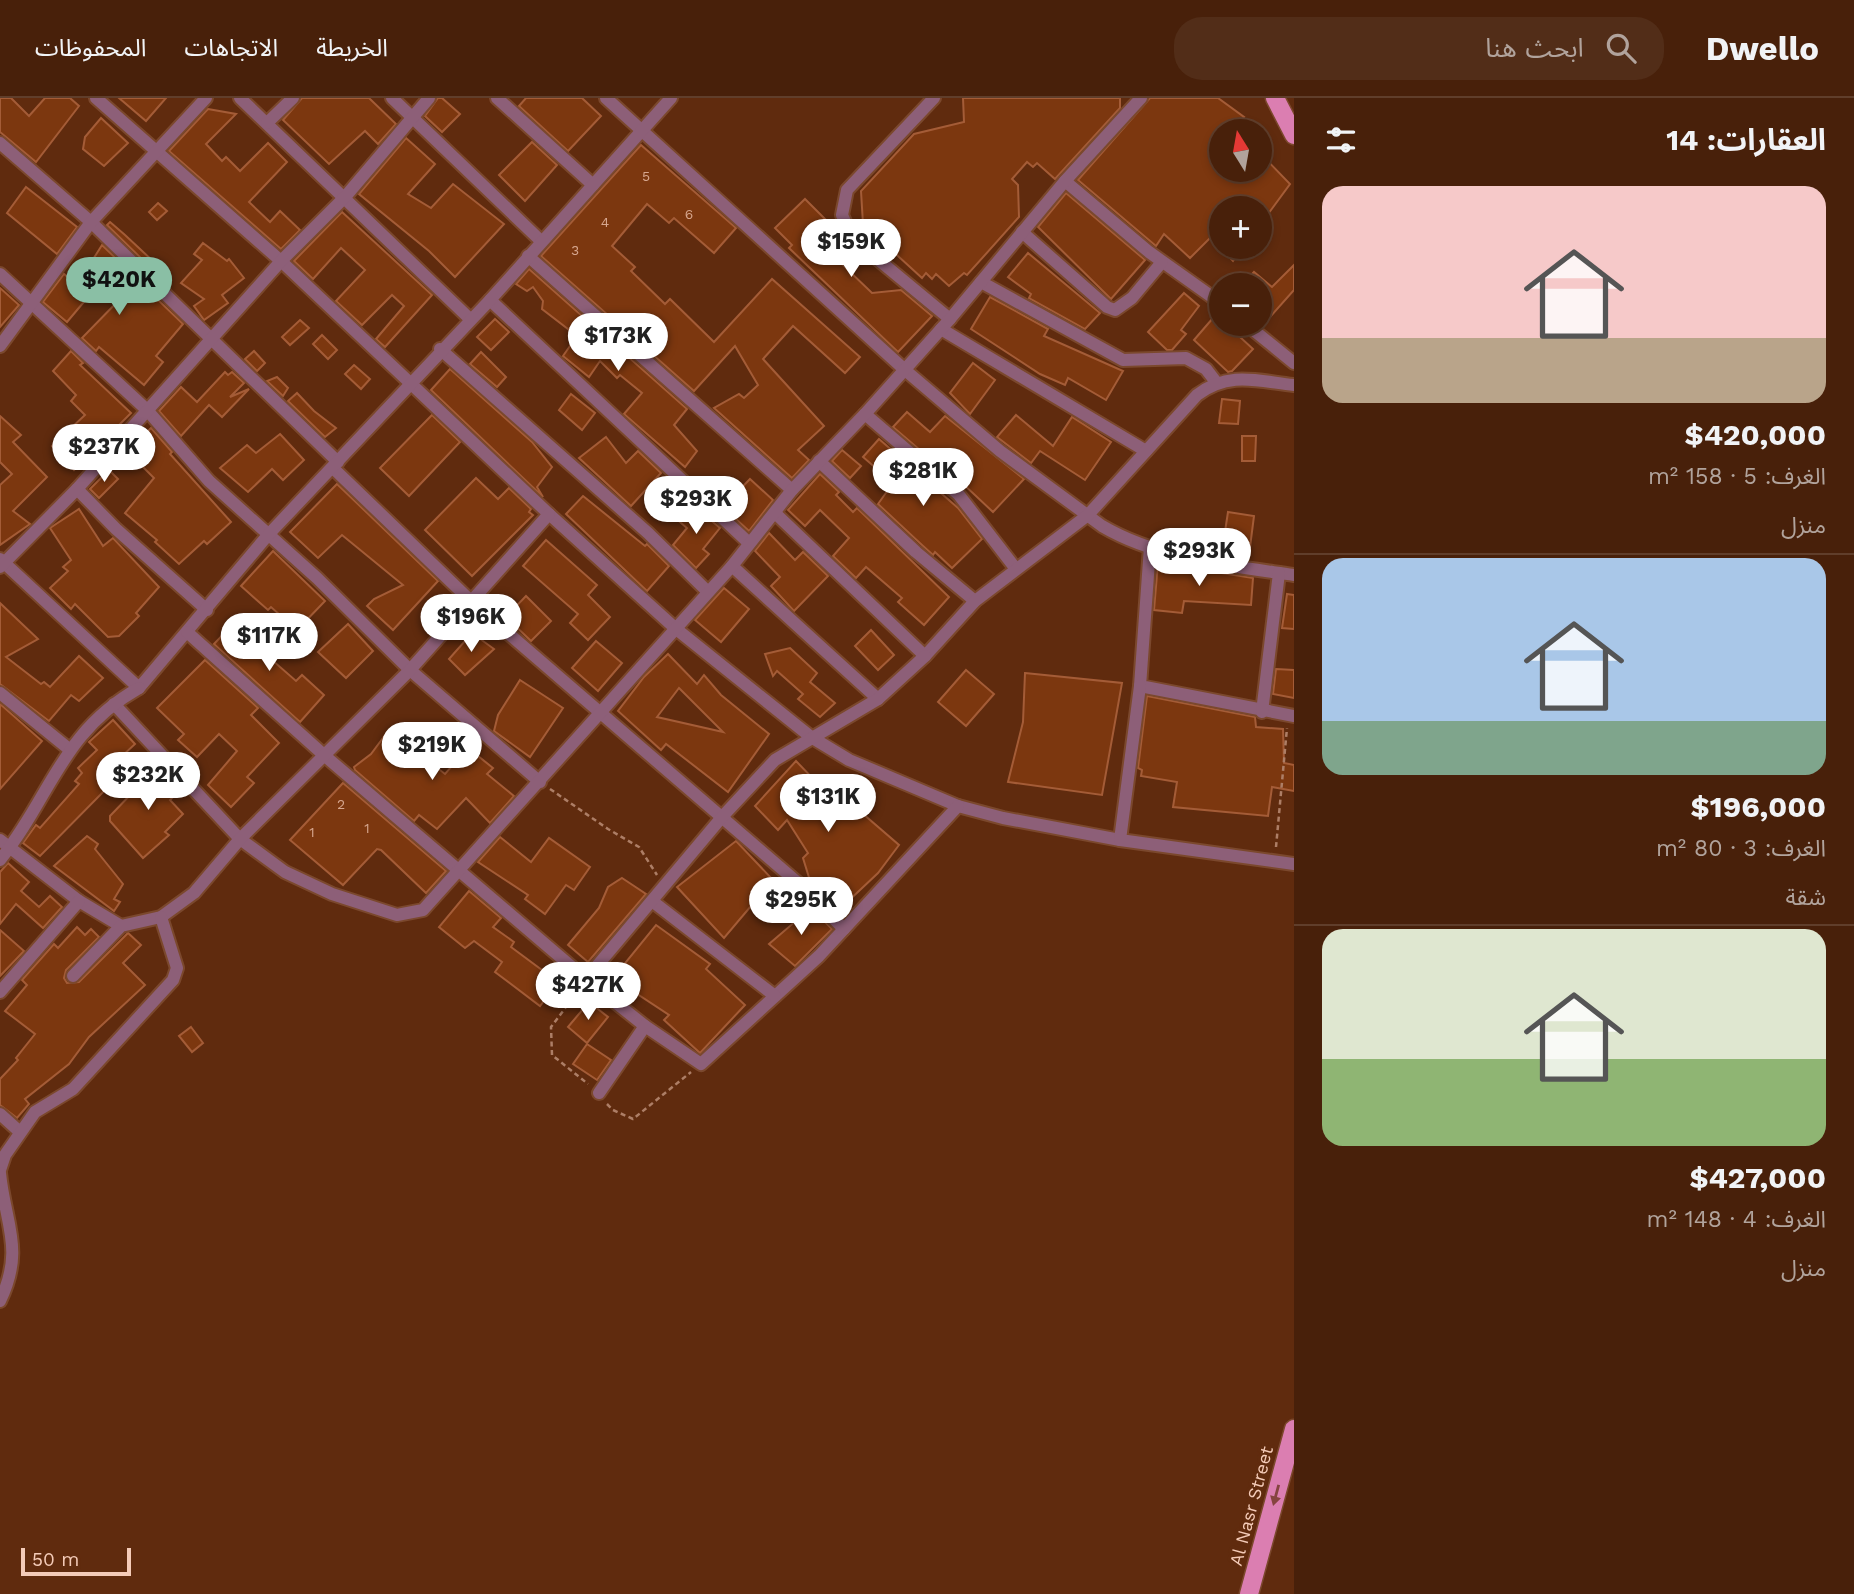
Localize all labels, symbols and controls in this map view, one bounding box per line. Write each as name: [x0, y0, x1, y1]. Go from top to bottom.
search box: [1174, 17, 1664, 80]
icon: search: [1602, 29, 1640, 67]
text: Dwello: [1706, 29, 1819, 68]
text: ابحث هنا: [1485, 33, 1584, 63]
text: المحفوظات: [35, 34, 146, 62]
text: الاتجاهات: [184, 34, 278, 62]
text: الخريطة: [316, 34, 388, 62]
north arrow: [1209, 119, 1272, 182]
map controls: [1209, 119, 1272, 336]
icon: filters: [1322, 121, 1360, 159]
text: العقارات: 14: [1666, 122, 1826, 157]
house number: 5: [642, 168, 650, 184]
button: +: [1209, 196, 1272, 259]
house number: 6: [685, 206, 693, 222]
house number: 4: [601, 214, 609, 230]
pin: $159K: [802, 220, 900, 279]
text: $159K: [817, 228, 885, 255]
icon: home: [1511, 231, 1637, 357]
house number: 3: [571, 242, 579, 258]
pin: $420K: [70, 258, 168, 317]
text: $420K: [82, 266, 156, 293]
button: −: [1209, 273, 1272, 336]
pin: $173K: [569, 314, 667, 373]
text: $173K: [584, 322, 652, 349]
text: $420,000: [1684, 417, 1826, 452]
pin: $237K: [55, 424, 153, 484]
text: $237K: [68, 433, 140, 460]
pin: $281K: [874, 448, 972, 508]
text: $281K: [889, 457, 957, 484]
text: الغرف: 5 · 158 m²: [1648, 463, 1826, 490]
pin: $293K: [647, 476, 745, 536]
text: $293K: [660, 485, 732, 512]
text: منزل: [1781, 512, 1826, 539]
pin: $293K: [1150, 528, 1248, 588]
text: $293K: [1163, 537, 1235, 564]
pin: $196K: [422, 594, 520, 654]
text: $196K: [437, 603, 505, 630]
icon: home: [1511, 603, 1637, 729]
pin: $117K: [220, 614, 318, 673]
text: $117K: [237, 622, 301, 649]
pin: $219K: [383, 722, 481, 782]
text: $219K: [398, 731, 466, 758]
pin: $232K: [99, 752, 197, 812]
text: $232K: [112, 761, 184, 788]
pin: $131K: [779, 774, 877, 834]
text: $131K: [796, 783, 860, 810]
text: $196,000: [1691, 789, 1826, 824]
house number: 2: [337, 796, 345, 812]
house number: 1: [364, 820, 370, 836]
house number: 1: [309, 824, 315, 840]
text: الغرف: 3 · 80 m²: [1656, 835, 1826, 862]
pin: $295K: [752, 878, 850, 937]
text: شقة: [1785, 884, 1826, 911]
text: $295K: [765, 886, 837, 913]
pin: $427K: [539, 962, 637, 1022]
text: $427K: [552, 971, 624, 998]
icon: home: [1511, 974, 1637, 1100]
text: $427,000: [1689, 1160, 1826, 1195]
text: الغرف: 4 · 148 m²: [1647, 1206, 1826, 1233]
text: منزل: [1781, 1255, 1826, 1282]
street label: Al Nasr Street: [1225, 1443, 1277, 1568]
one-way arrow: [1270, 1484, 1281, 1506]
scale bar: [21, 1545, 131, 1577]
text: 50 m: [32, 1548, 79, 1571]

